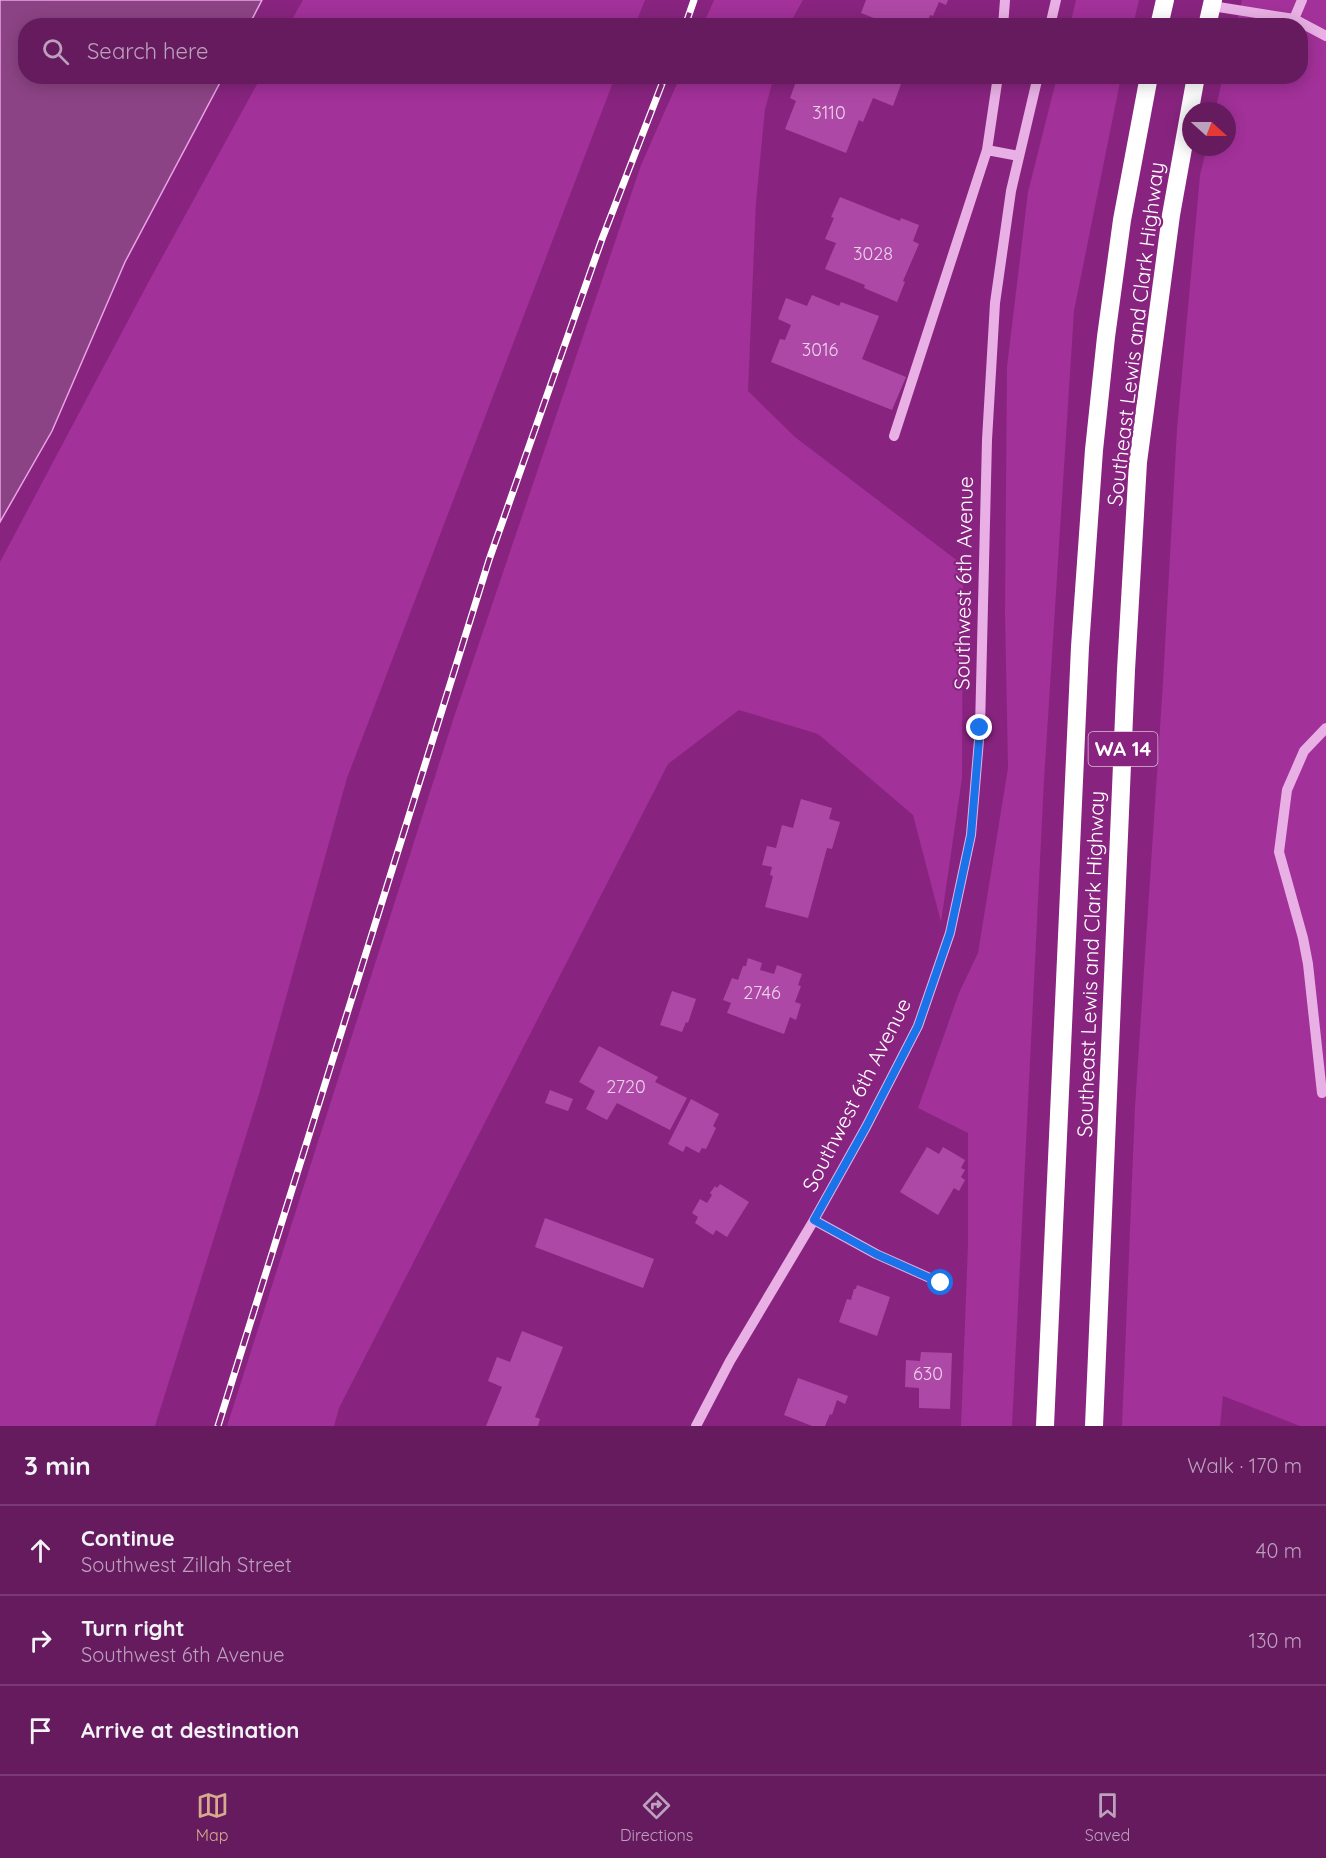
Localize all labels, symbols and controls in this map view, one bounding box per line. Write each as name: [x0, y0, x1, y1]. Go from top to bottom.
search box: [18, 18, 1308, 84]
icon: search: [39, 35, 72, 68]
text: Search here: [87, 37, 208, 65]
house number: 3110: [812, 101, 846, 124]
north arrow: [1182, 102, 1236, 156]
street label: Southeast Lewis and Clark Highway: [1101, 160, 1169, 507]
house number: 3028: [853, 242, 893, 265]
house number: 3016: [802, 338, 839, 361]
street label: Southwest 6th Avenue: [948, 476, 978, 690]
route end: [966, 714, 992, 740]
road number: WA 14: [1088, 732, 1158, 766]
street label: Southeast Lewis and Clark Highway: [1071, 790, 1109, 1138]
house number: 2746: [743, 981, 781, 1004]
street label: Southwest 6th Avenue: [796, 993, 916, 1196]
house number: 2720: [606, 1075, 646, 1098]
route start: [927, 1269, 953, 1295]
house number: 630: [913, 1362, 943, 1385]
text: 3 min: [24, 1449, 91, 1482]
text: Walk · 170 m: [1187, 1453, 1302, 1478]
text: Continue: [81, 1524, 175, 1552]
icon: ahead: [24, 1534, 57, 1567]
text: 40 m: [1256, 1538, 1302, 1563]
text: Southwest Zillah Street: [81, 1552, 292, 1577]
text: Turn right: [81, 1614, 185, 1642]
icon: right: [24, 1624, 57, 1657]
text: 130 m: [1249, 1628, 1302, 1653]
text: Southwest 6th Avenue: [81, 1642, 285, 1667]
icon: arrive: [24, 1714, 57, 1747]
text: Arrive at destination: [81, 1716, 299, 1744]
tab: Map: [196, 1789, 229, 1845]
tab: Directions: [620, 1789, 693, 1845]
tab: Saved: [1085, 1789, 1130, 1845]

